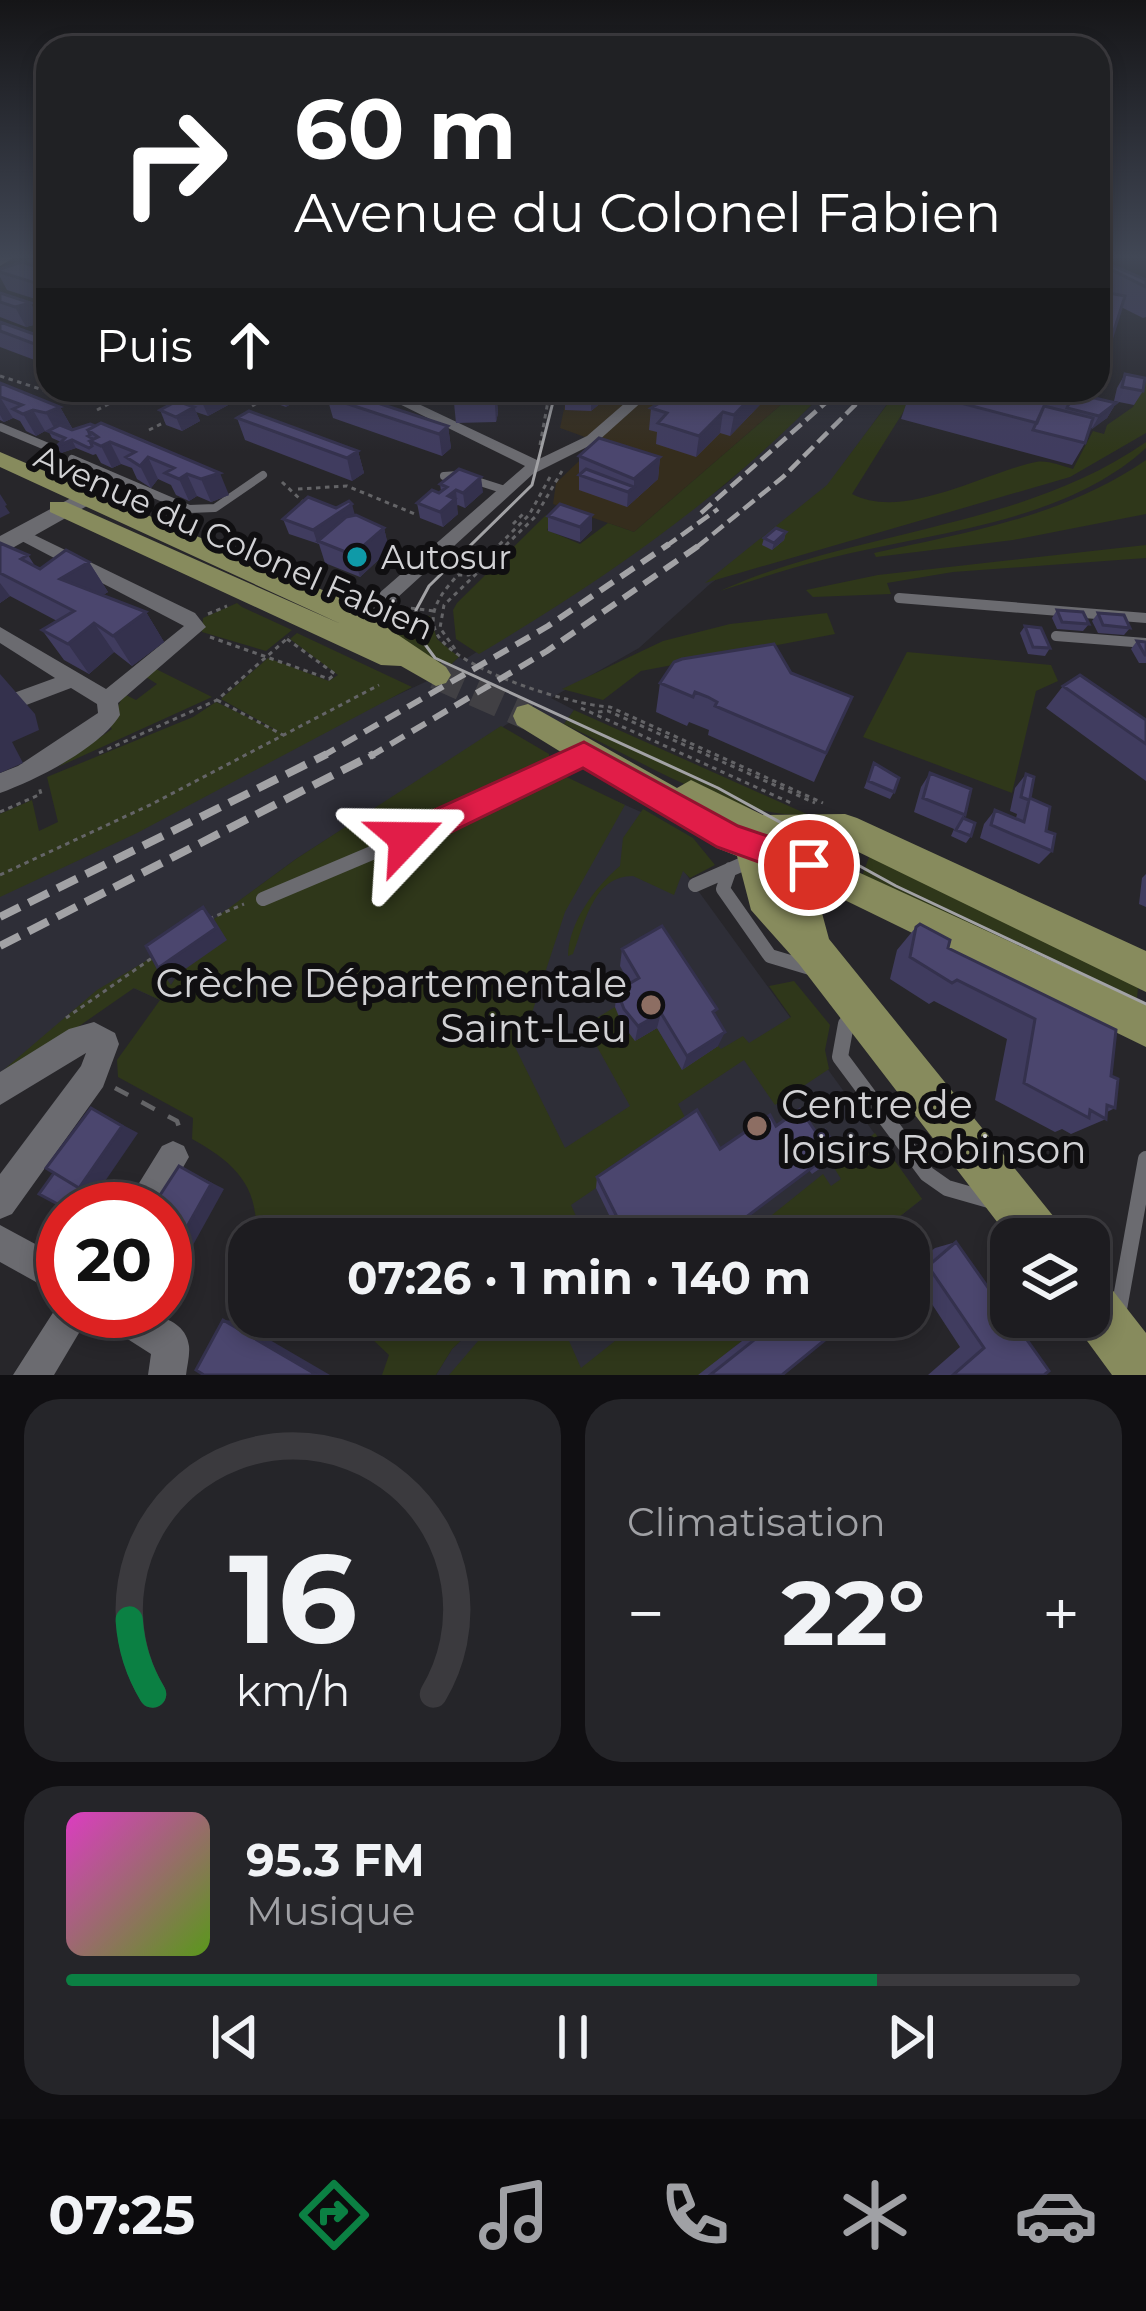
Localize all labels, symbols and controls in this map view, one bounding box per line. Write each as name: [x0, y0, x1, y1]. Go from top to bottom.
text: 60 m: [294, 78, 516, 180]
icon: right: [96, 84, 252, 240]
text: Avenue du Colonel Fabien: [294, 180, 1001, 246]
icon: ahead: [217, 312, 283, 378]
text: Puis: [96, 318, 193, 373]
street label: Avenue du Colonel Fabien: [28, 436, 440, 648]
place label: Autosur: [381, 537, 512, 577]
marker: Autosur: [344, 544, 370, 570]
position arrow: [343, 775, 469, 901]
pin: [758, 814, 860, 916]
icon: arrive: [776, 832, 842, 898]
place label: Crèche Départementale Saint-Leu: [155, 959, 627, 1052]
marker: Crèche Départementale Saint-Leu: [638, 992, 664, 1018]
place label: Centre de loisirs Robinson: [781, 1080, 1087, 1173]
marker: Centre de loisirs Robinson: [744, 1113, 770, 1139]
speed limit sign: 20: [36, 1182, 192, 1338]
map controls: [990, 1218, 1110, 1338]
button: layers: [990, 1218, 1110, 1338]
text: 07:26 · 1 min · 140 m: [347, 1250, 811, 1305]
text: Climatisation: [627, 1498, 886, 1546]
text: 16: [228, 1522, 357, 1674]
text: 22°: [782, 1558, 925, 1668]
text: −: [627, 1573, 665, 1654]
text: +: [1042, 1573, 1080, 1654]
text: km/h: [235, 1663, 350, 1716]
text: 95.3 FM: [246, 1832, 425, 1887]
text: Musique: [246, 1887, 415, 1935]
icon: previous: [202, 2004, 268, 2070]
icon: pause: [540, 2004, 606, 2070]
icon: next: [878, 2004, 944, 2070]
icon: directions: [292, 2173, 376, 2257]
icon: music: [472, 2173, 556, 2257]
icon: phone: [653, 2173, 737, 2257]
icon: climate: [833, 2173, 917, 2257]
icon: car: [1014, 2173, 1098, 2257]
text: 07:25: [48, 2182, 195, 2248]

